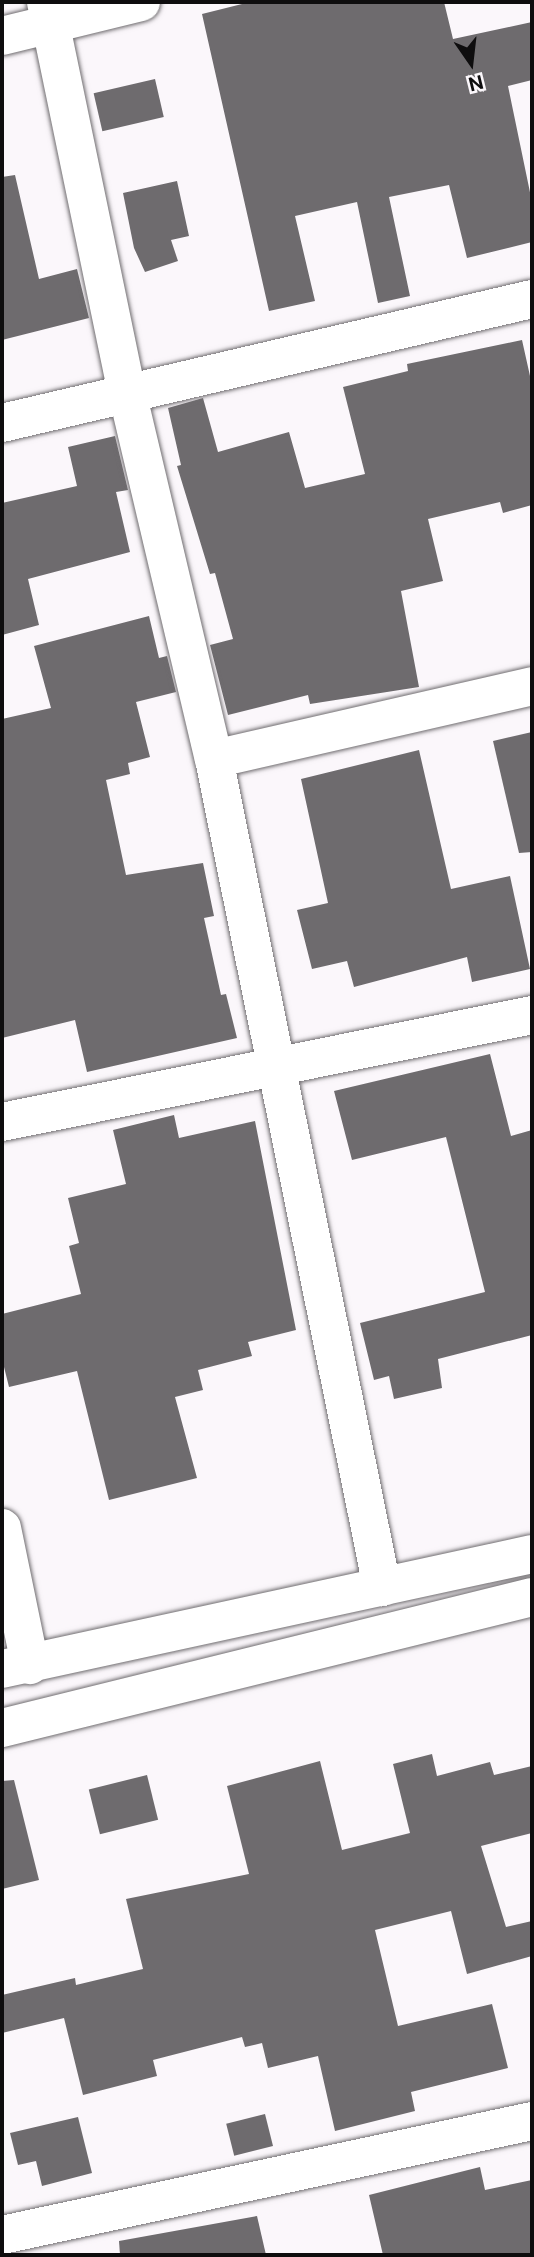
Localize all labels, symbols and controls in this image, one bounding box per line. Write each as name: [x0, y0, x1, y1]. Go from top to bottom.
north arrow: [436, 28, 506, 98]
text: N: [466, 71, 486, 96]

